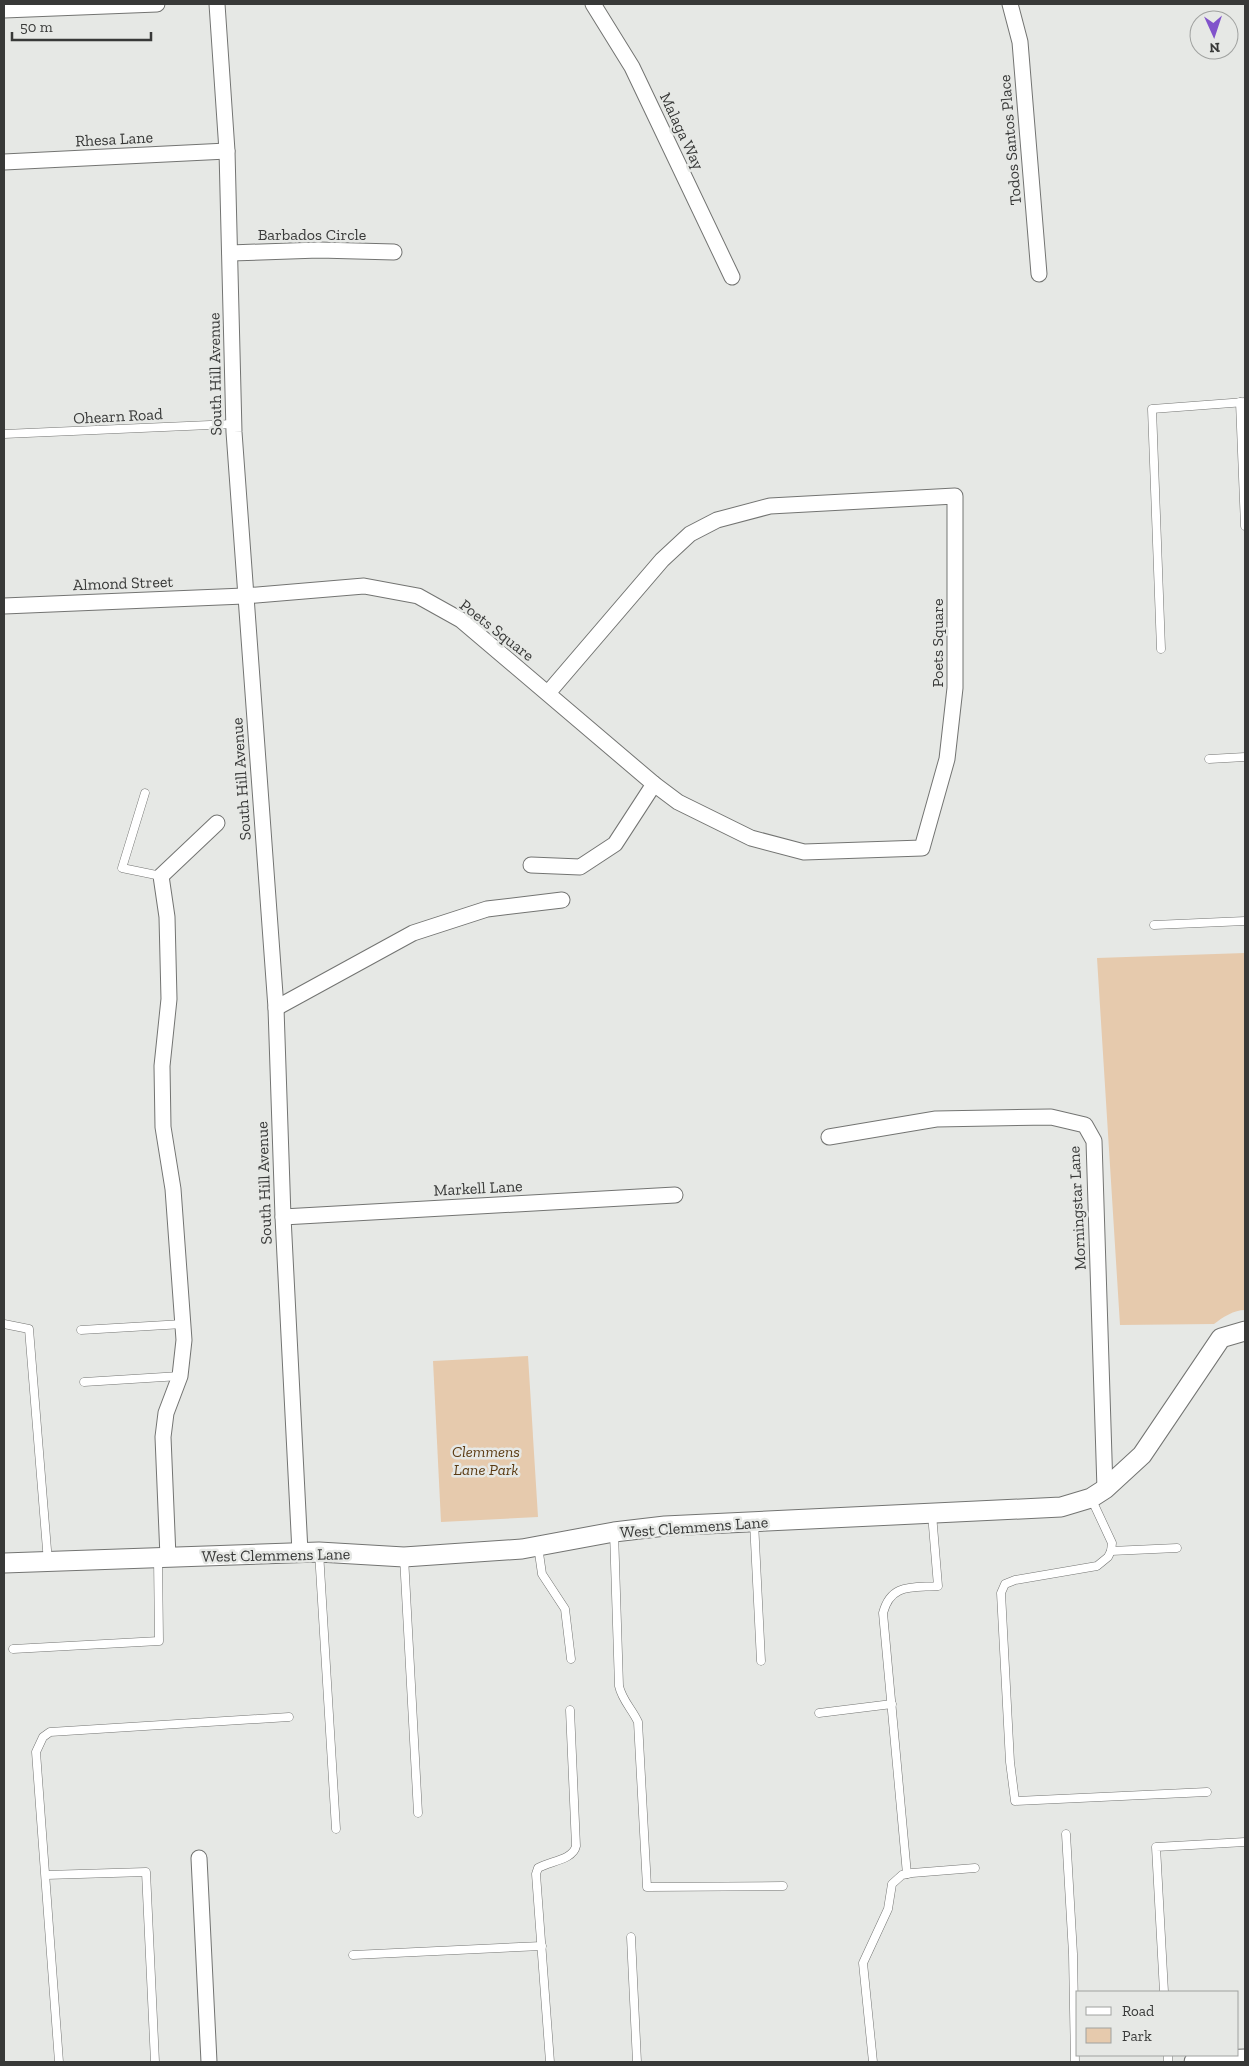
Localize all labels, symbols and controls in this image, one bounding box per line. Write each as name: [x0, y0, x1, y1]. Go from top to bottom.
scale bar: [12, 10, 151, 42]
north arrow: [1189, 10, 1239, 60]
text: 50 m: [20, 18, 53, 36]
text: N: [1209, 39, 1220, 56]
street label: Todos Santos Place: [995, 74, 1025, 206]
street label: Malaga Way: [656, 89, 709, 173]
street label: Rhesa Lane: [75, 127, 153, 151]
street label: Barbados Circle: [258, 225, 366, 244]
street label: South Hill Avenue: [204, 312, 226, 436]
street label: Ohearn Road: [73, 404, 163, 428]
street label: Almond Street: [73, 572, 174, 594]
street label: Poets Square: [456, 595, 538, 665]
street label: Poets Square: [928, 598, 947, 688]
street label: South Hill Avenue: [227, 717, 255, 841]
street label: South Hill Avenue: [252, 1121, 276, 1245]
street label: Morningstar Lane: [1064, 1146, 1090, 1270]
street label: Markell Lane: [433, 1176, 523, 1200]
park label: Clemmens Lane Park: [452, 1442, 520, 1479]
street label: West Clemmens Lane: [619, 1512, 769, 1542]
street label: West Clemmens Lane: [202, 1544, 350, 1566]
legend: [1076, 1991, 1239, 2056]
text: Road: [1122, 2002, 1155, 2020]
text: Park: [1122, 2027, 1152, 2045]

